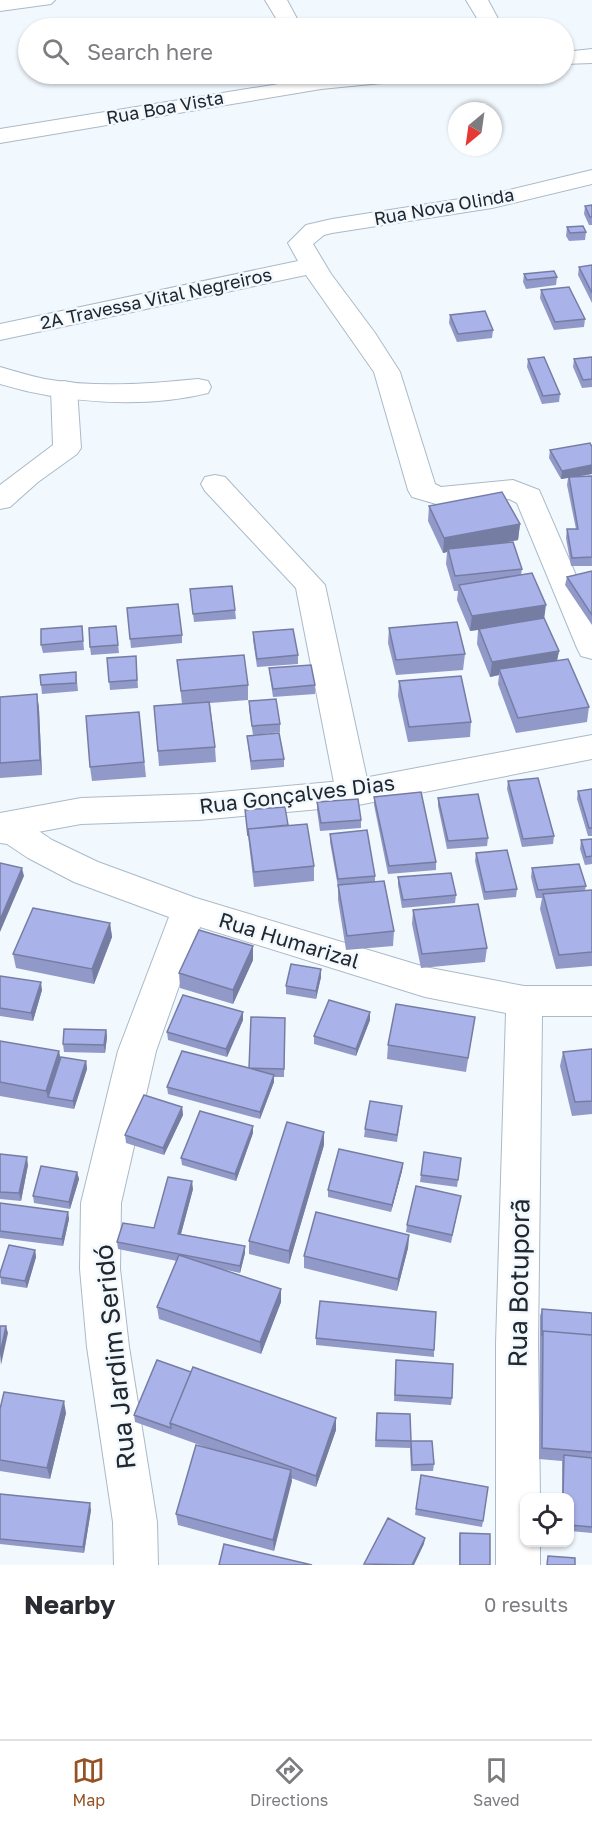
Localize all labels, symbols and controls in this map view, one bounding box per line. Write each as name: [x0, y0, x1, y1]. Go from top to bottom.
search box: [18, 18, 574, 84]
icon: search: [39, 35, 72, 68]
text: Search here: [87, 38, 213, 65]
street label: Rua Boa Vista: [104, 86, 225, 128]
north arrow: [448, 102, 502, 156]
street label: Rua Nova Olinda: [372, 183, 516, 229]
street label: 2A Travessa Vital Negreiros: [38, 263, 274, 333]
street label: Rua Gonçalves Dias: [198, 769, 396, 819]
street label: Rua Humarizal: [216, 906, 363, 974]
street label: Rua Botuporã: [502, 1198, 535, 1368]
street label: Rua Jardim Seridó: [87, 1243, 142, 1471]
map controls: [520, 1493, 574, 1547]
button: locate: [520, 1493, 574, 1547]
text: Nearby: [24, 1589, 115, 1620]
text: 0 results: [484, 1592, 568, 1616]
tab: Map: [72, 1754, 105, 1810]
tab: Directions: [250, 1754, 328, 1810]
tab: Saved: [473, 1754, 520, 1810]

